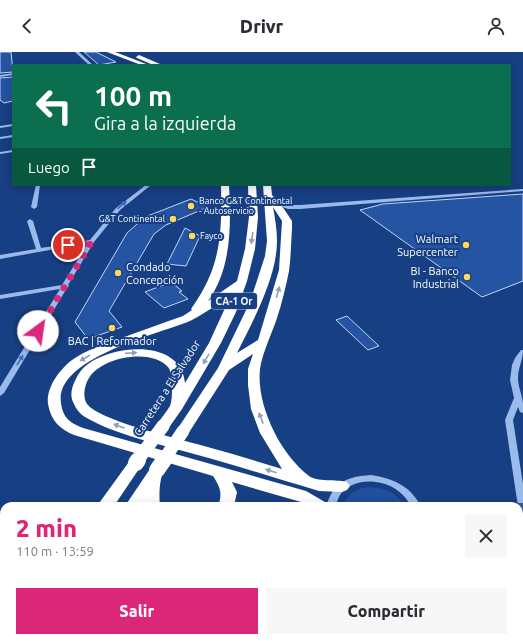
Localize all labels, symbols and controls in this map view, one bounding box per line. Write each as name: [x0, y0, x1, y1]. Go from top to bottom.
icon: back: [16, 15, 38, 37]
icon: person: [485, 15, 507, 37]
text: Drivr: [240, 16, 283, 36]
icon: left: [28, 80, 80, 132]
text: 100 m: [94, 80, 172, 111]
text: Gira a la izquierda: [94, 113, 236, 133]
icon: arrive: [78, 156, 100, 178]
text: Luego: [28, 159, 70, 176]
place label: Banco G&T Continental - Autoservicio: [199, 196, 293, 216]
one-way arrow: [117, 201, 128, 210]
marker: Banco G&T Continental - Autoservicio: [186, 201, 196, 211]
place label: G&T Continental: [99, 214, 166, 224]
marker: G&T Continental: [168, 214, 178, 224]
pin: [51, 228, 85, 262]
marker: Fayco: [187, 231, 197, 241]
place label: Fayco: [200, 231, 223, 241]
one-way arrow: [249, 232, 255, 244]
place label: Walmart Supercenter: [397, 233, 459, 258]
icon: arrive: [57, 234, 79, 256]
marker: Walmart Supercenter: [461, 240, 471, 250]
place label: Condado Concepción: [126, 261, 184, 286]
place label: BI - Banco Industrial: [411, 265, 459, 290]
marker: Condado Concepción: [113, 268, 123, 278]
marker: BI - Banco Industrial: [462, 272, 472, 282]
one-way arrow: [275, 286, 281, 298]
road number: CA-1 Or: [211, 293, 257, 309]
position arrow: [17, 310, 59, 352]
marker: BAC | Reformador: [107, 323, 117, 333]
place label: BAC | Reformador: [68, 335, 157, 347]
street label: Carretera a El Salvador: [132, 337, 203, 438]
one-way arrow: [125, 350, 137, 357]
one-way arrow: [203, 353, 210, 365]
one-way arrow: [17, 354, 24, 366]
one-way arrow: [79, 354, 91, 361]
one-way arrow: [258, 411, 264, 423]
one-way arrow: [113, 422, 125, 428]
one-way arrow: [264, 468, 276, 474]
text: 2 min: [16, 515, 77, 542]
button: close: [465, 515, 507, 557]
text: 110 m · 13:59: [16, 544, 94, 558]
button: Salir: [16, 588, 258, 634]
button: Compartir: [266, 588, 507, 634]

